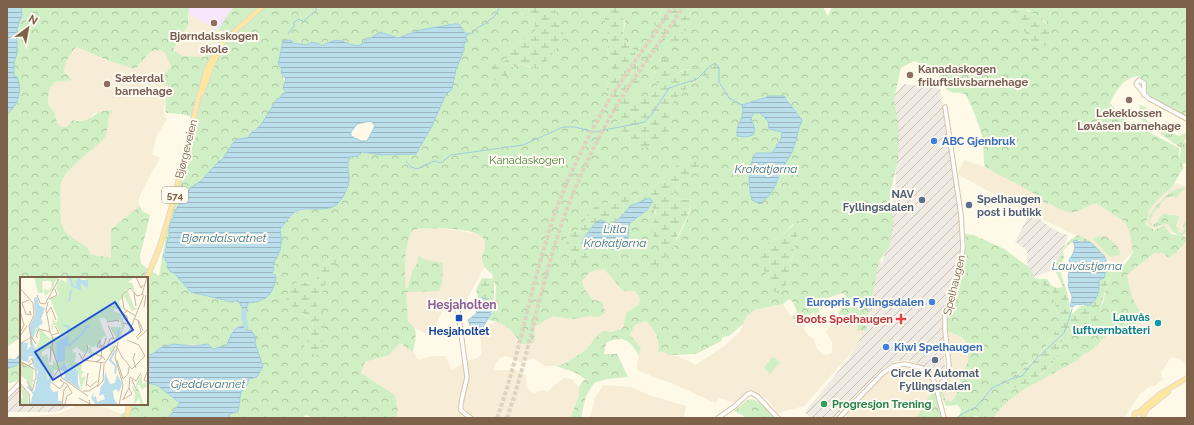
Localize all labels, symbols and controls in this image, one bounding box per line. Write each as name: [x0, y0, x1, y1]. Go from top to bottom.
north arrow: [8, 8, 48, 48]
text: N: [26, 12, 40, 28]
marker: Bjørndalsskogen skole: [209, 18, 219, 28]
place label: Bjørndalsskogen skole: [170, 30, 259, 56]
place label: Kanadaskogen friluftslivsbarnehage: [918, 63, 1028, 89]
marker: Kanadaskogen friluftslivsbarnehage: [905, 70, 915, 80]
place label: Sæterdal barnehage: [115, 72, 173, 98]
marker: Sæterdal barnehage: [102, 79, 112, 89]
marker: Lekeklossen Løvåsen barnehage: [1124, 95, 1134, 105]
place label: Lekeklossen Løvåsen barnehage: [1077, 107, 1181, 133]
street label: Bjørgeveien: [173, 118, 200, 180]
place label: ABC Gjenbruk: [942, 135, 1016, 148]
marker: ABC Gjenbruk: [929, 136, 939, 146]
park label: Kanadaskogen: [489, 154, 565, 167]
water label: Krokatjørna: [734, 162, 798, 176]
road number: 574: [162, 187, 188, 203]
place label: NAV Fyllingsdalen: [843, 188, 915, 214]
place label: Spelhaugen post i butikk: [977, 193, 1042, 219]
marker: NAV Fyllingsdalen: [917, 195, 927, 205]
marker: Spelhaugen post i butikk: [964, 200, 974, 210]
water label: Litla Krokatjørna: [583, 222, 647, 250]
water label: Bjørndalsvatnet: [182, 231, 267, 245]
street label: Spelhaugen: [941, 254, 968, 317]
water label: Lauvåstjørna: [1052, 259, 1122, 273]
inset map: [20, 277, 148, 405]
place label: Europris Fyllingsdalen: [806, 296, 924, 309]
marker: Europris Fyllingsdalen: [927, 297, 937, 307]
district label: Hesjaholten: [427, 298, 497, 312]
place label: Lauvås luftvernbatteri: [1073, 311, 1151, 337]
marker: Hesjaholtet: [454, 313, 464, 323]
place label: Boots Spelhaugen: [796, 313, 893, 326]
marker: Boots Spelhaugen: [896, 314, 906, 324]
marker: Lauvås luftvernbatteri: [1153, 318, 1163, 328]
place label: Hesjaholtet: [429, 325, 490, 338]
place label: Kiwi Spelhaugen: [894, 341, 983, 354]
marker: Kiwi Spelhaugen: [881, 342, 891, 352]
marker: Circle K Automat Fyllingsdalen: [930, 355, 940, 365]
place label: Circle K Automat Fyllingsdalen: [891, 367, 980, 393]
water label: Gjeddevannet: [171, 377, 245, 391]
place label: Progresjon Trening: [832, 398, 932, 411]
marker: Progresjon Trening: [819, 399, 829, 409]

